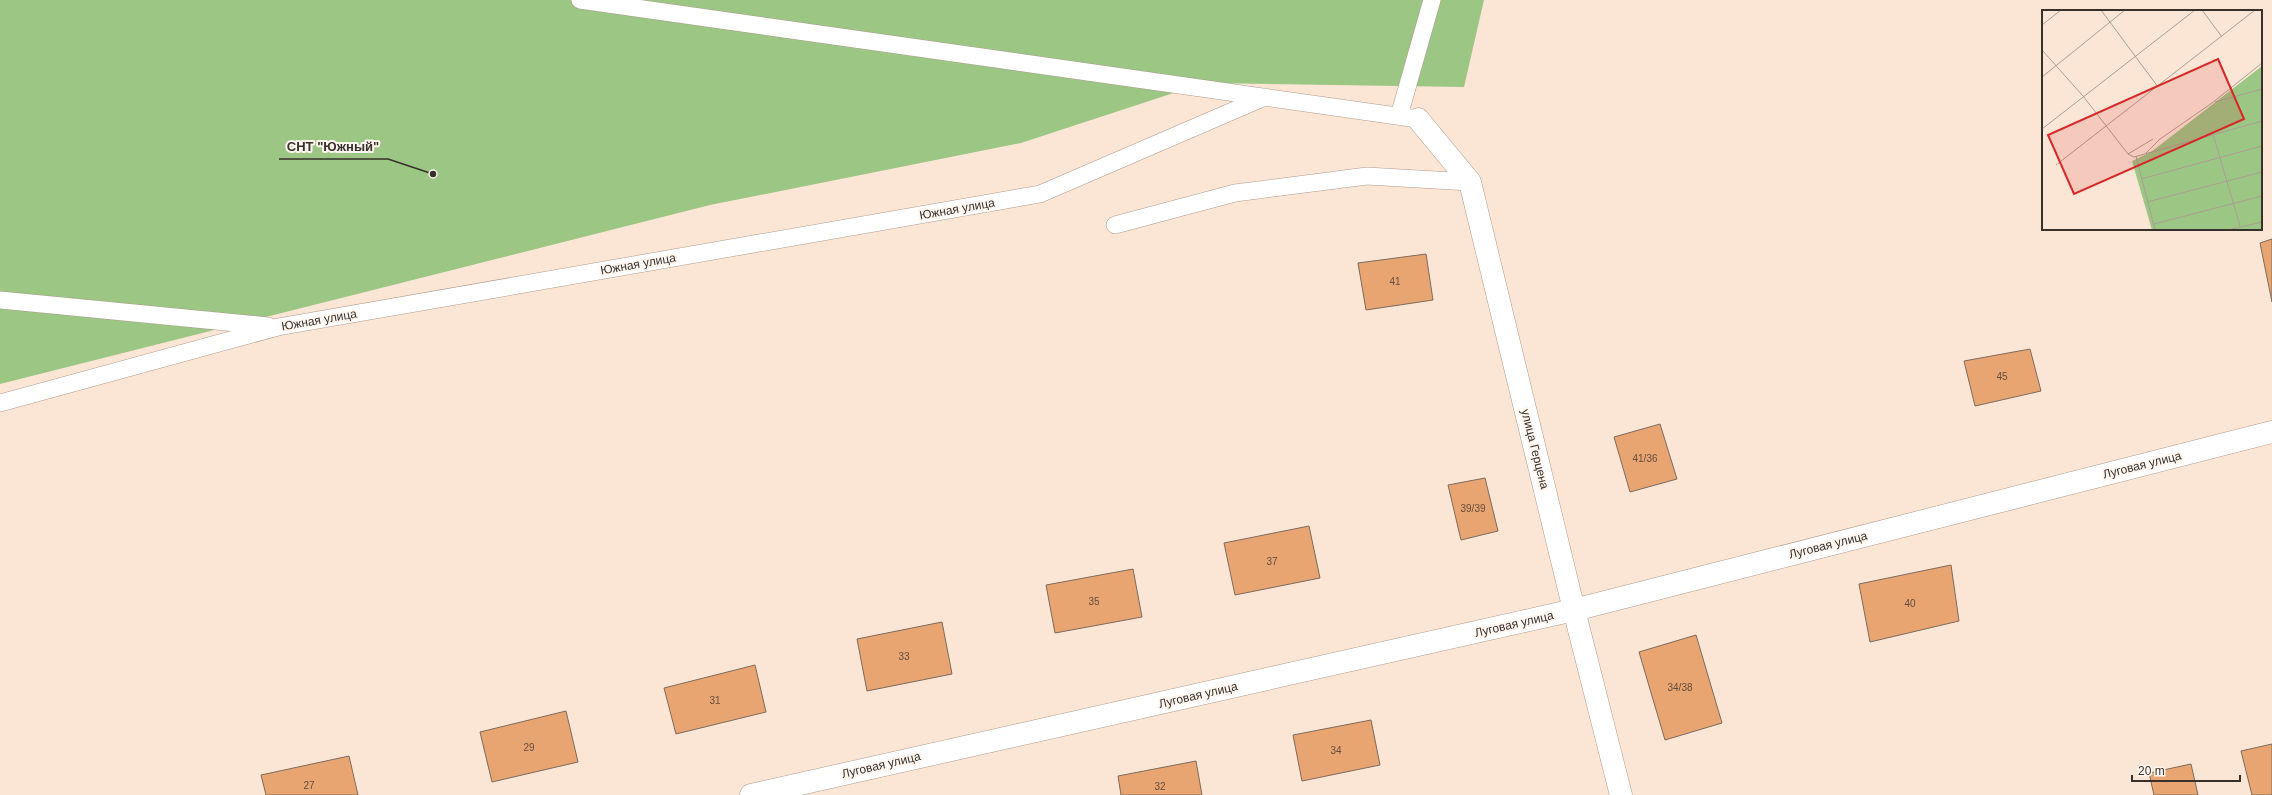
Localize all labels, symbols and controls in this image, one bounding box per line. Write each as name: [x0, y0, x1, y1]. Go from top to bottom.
inset map: [2042, 10, 2262, 230]
callout: СНТ "Южный": [279, 134, 388, 159]
text: СНТ "Южный": [287, 139, 379, 154]
street label: Южная улица: [918, 195, 996, 223]
street label: Южная улица: [599, 250, 677, 278]
house number: 41: [1389, 276, 1401, 287]
street label: Южная улица: [280, 306, 358, 334]
house number: 45: [1996, 371, 2008, 382]
street label: улица Герцена: [1518, 407, 1552, 491]
street label: Луговая улица: [2101, 448, 2183, 482]
house number: 41/36: [1632, 453, 1658, 464]
house number: 39/39: [1460, 503, 1486, 514]
street label: Луговая улица: [1787, 528, 1869, 562]
house number: 37: [1266, 556, 1278, 567]
house number: 35: [1088, 596, 1100, 607]
house number: 40: [1904, 598, 1916, 609]
street label: Луговая улица: [1473, 608, 1555, 640]
house number: 33: [898, 651, 910, 662]
street label: Луговая улица: [1157, 679, 1239, 711]
house number: 34/38: [1667, 682, 1693, 693]
house number: 31: [709, 695, 721, 706]
house number: 29: [523, 742, 535, 753]
house number: 34: [1330, 745, 1342, 756]
street label: Луговая улица: [840, 749, 922, 781]
scale bar: [2132, 757, 2240, 783]
text: 20 m: [2138, 764, 2165, 778]
house number: 27: [303, 780, 315, 791]
house number: 32: [1154, 781, 1166, 792]

